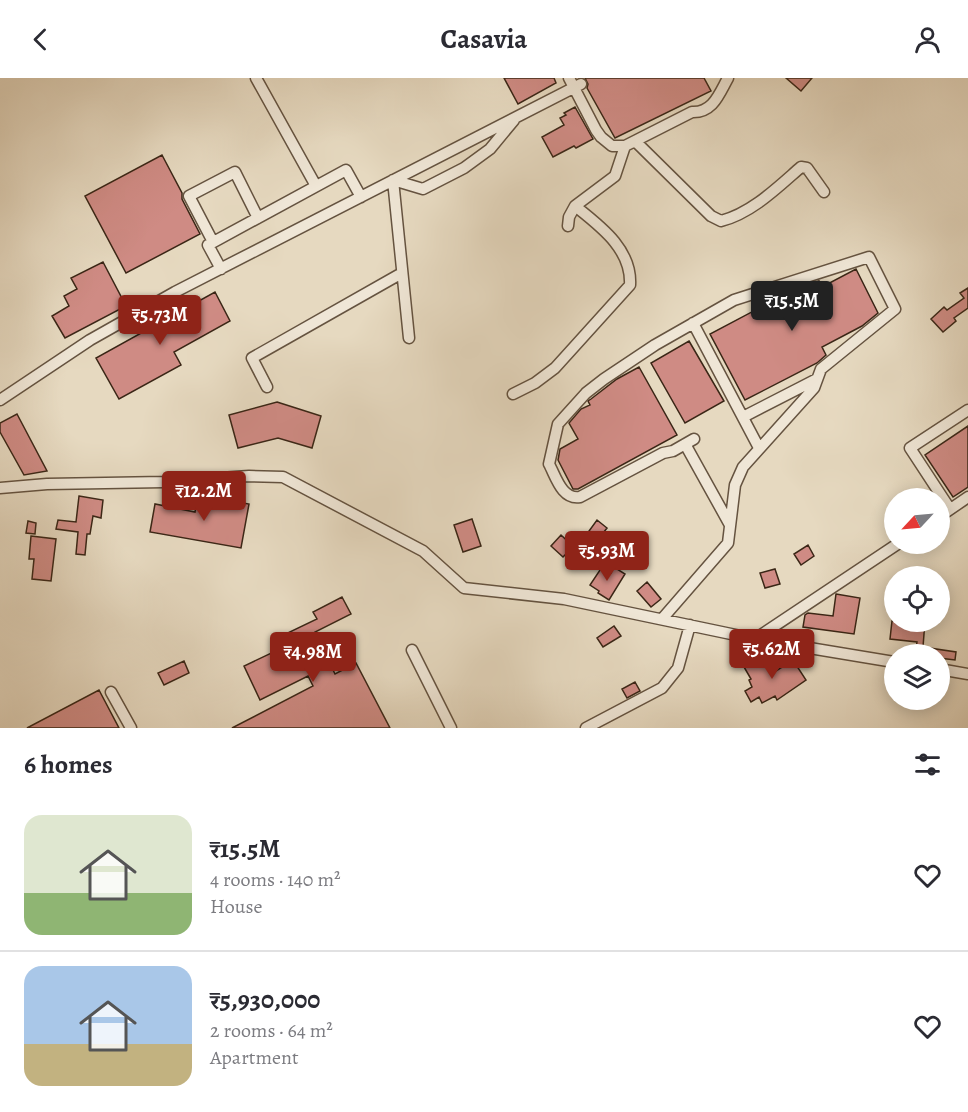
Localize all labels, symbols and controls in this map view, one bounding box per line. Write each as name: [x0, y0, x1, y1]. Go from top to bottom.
text: Casavia: [441, 21, 527, 57]
icon: back: [24, 23, 57, 56]
icon: person: [911, 23, 944, 56]
pin: ₹15.5M: [743, 281, 841, 332]
text: ₹15.5M: [765, 287, 819, 314]
pin: ₹5.73M: [111, 295, 209, 346]
text: ₹5.73M: [132, 301, 188, 328]
pin: ₹12.2M: [155, 471, 253, 522]
text: ₹12.2M: [176, 477, 232, 504]
north arrow: [884, 488, 950, 554]
map controls: [884, 488, 950, 710]
pin: ₹5.93M: [558, 531, 656, 582]
text: ₹5.93M: [579, 537, 635, 564]
button: locate: [884, 566, 950, 632]
pin: ₹5.62M: [723, 629, 821, 680]
pin: ₹4.98M: [264, 632, 362, 683]
text: ₹5.62M: [743, 635, 801, 662]
text: ₹4.98M: [284, 638, 342, 665]
button: layers: [884, 644, 950, 710]
text: 6 homes: [24, 747, 113, 782]
icon: filters: [911, 748, 944, 781]
text: ₹15.5M: [210, 831, 280, 866]
icon: home: [72, 839, 144, 911]
icon: heart: [911, 859, 944, 892]
text: 4 rooms · 140 m²: [210, 866, 341, 893]
text: House: [210, 893, 262, 920]
text: ₹5,930,000: [210, 982, 320, 1017]
icon: home: [72, 990, 144, 1062]
icon: heart: [911, 1010, 944, 1043]
text: 2 rooms · 64 m²: [210, 1017, 333, 1044]
text: Apartment: [210, 1044, 299, 1071]

